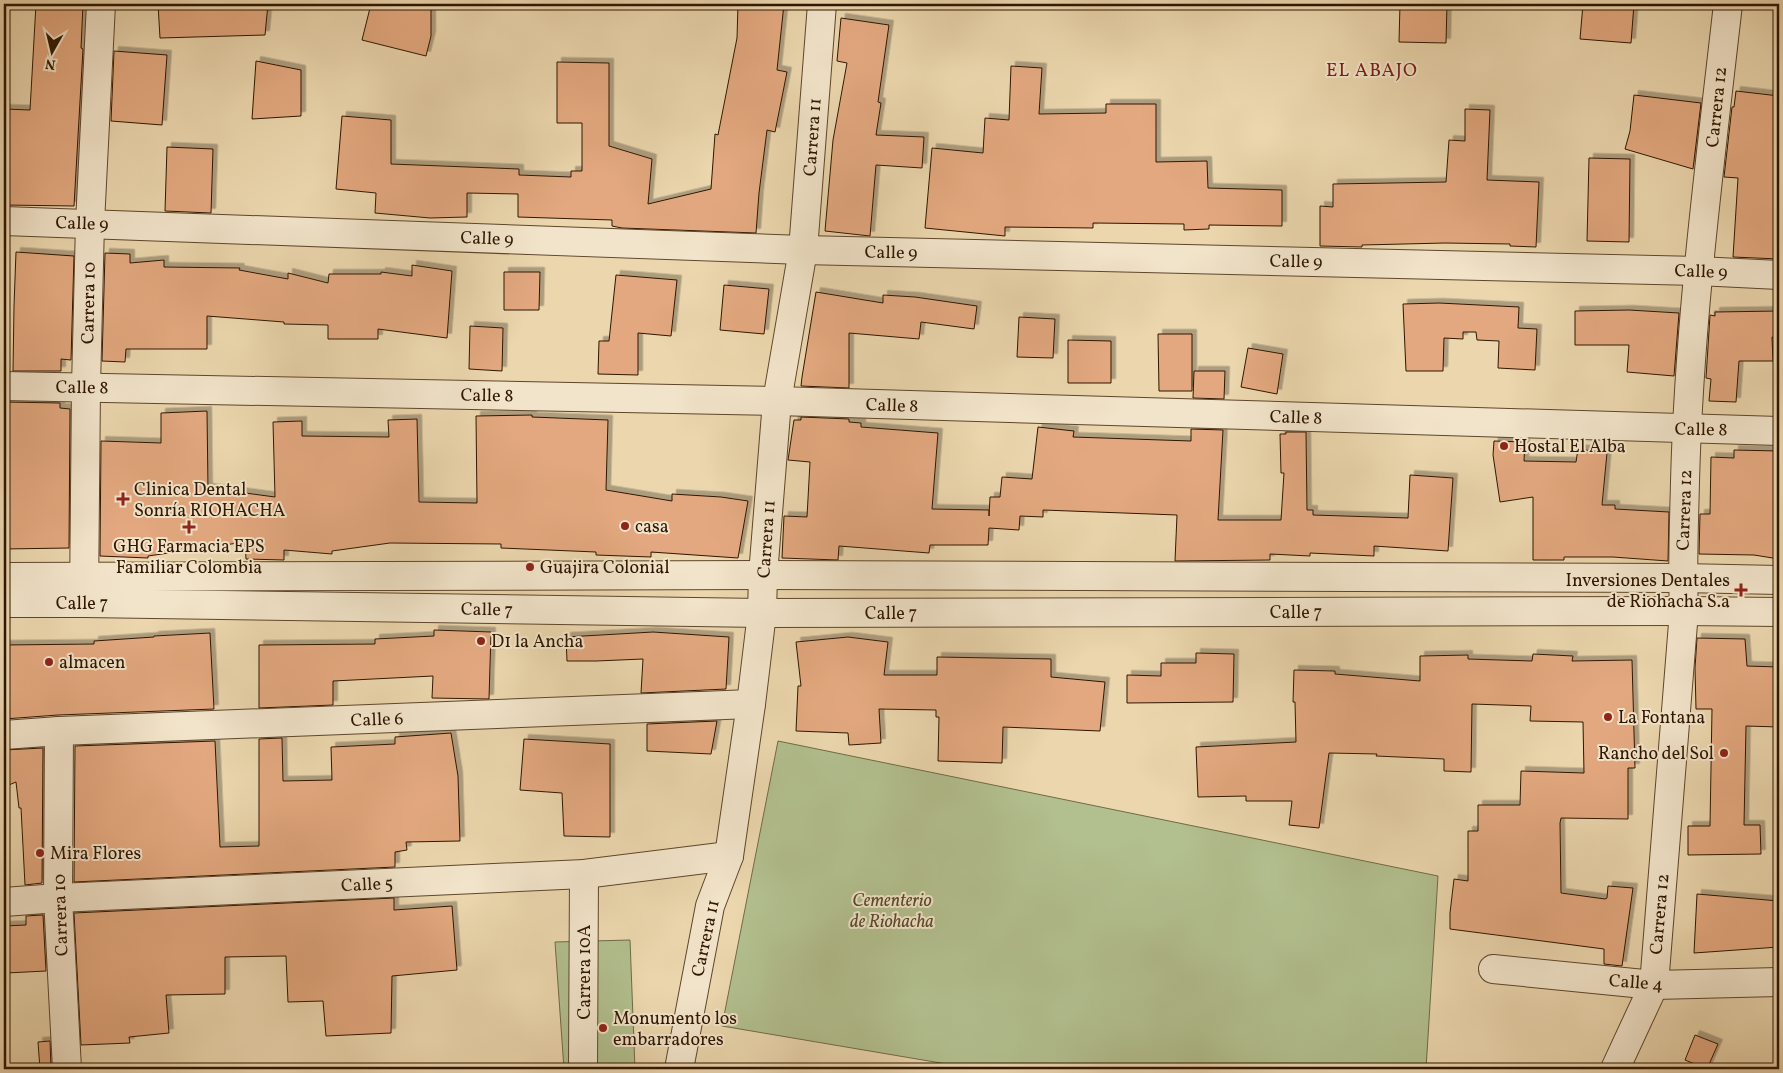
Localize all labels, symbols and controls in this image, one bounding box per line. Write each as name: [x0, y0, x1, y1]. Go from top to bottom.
north arrow: [28, 28, 78, 78]
text: N: [44, 53, 57, 74]
district label: EL ABAJO: [1326, 58, 1418, 84]
street label: Carrera 12: [1701, 66, 1734, 149]
street label: Carrera 11: [798, 97, 829, 177]
street label: Calle 9: [55, 211, 109, 238]
street label: Calle 9: [460, 226, 514, 253]
street label: Calle 9: [864, 241, 918, 266]
street label: Calle 9: [1269, 250, 1323, 275]
street label: Calle 9: [1674, 259, 1728, 286]
street label: Carrera 10: [76, 262, 103, 344]
street label: Calle 8: [55, 376, 109, 401]
street label: Calle 8: [460, 384, 514, 409]
street label: Calle 8: [865, 393, 919, 420]
street label: Calle 8: [1269, 405, 1323, 432]
street label: Calle 8: [1674, 418, 1728, 443]
place label: Hostal El Alba: [1514, 435, 1626, 460]
marker: Hostal El Alba: [1498, 440, 1510, 452]
street label: Carrera 12: [1672, 469, 1699, 551]
place label: Clinica Dental Sonría RIOHACHA: [134, 478, 286, 524]
marker: Clinica Dental Sonría RIOHACHA: [116, 492, 130, 506]
street label: Carrera 11: [752, 499, 783, 579]
place label: casa: [635, 515, 669, 540]
marker: casa: [619, 520, 631, 532]
marker: GHG Farmacia EPS Familiar Colombia: [183, 521, 195, 533]
place label: GHG Farmacia EPS Familiar Colombia: [113, 535, 265, 581]
place label: Guajira Colonial: [540, 556, 670, 581]
marker: Guajira Colonial: [524, 561, 536, 573]
place label: Inversiones Dentales de Riohacha S.a: [1566, 569, 1730, 615]
marker: Inversiones Dentales de Riohacha S.a: [1734, 583, 1748, 597]
street label: Calle 7: [56, 592, 108, 617]
street label: Calle 7: [461, 598, 513, 623]
street label: Calle 7: [1270, 601, 1322, 626]
street label: Calle 7: [865, 602, 917, 627]
place label: D1 la Ancha: [491, 630, 583, 655]
marker: D1 la Ancha: [475, 635, 487, 647]
place label: almacen: [59, 651, 126, 676]
marker: almacen: [43, 656, 55, 668]
place label: La Fontana: [1618, 706, 1705, 731]
street label: Calle 6: [350, 707, 404, 734]
marker: La Fontana: [1602, 711, 1614, 723]
place label: Rancho del Sol: [1598, 742, 1714, 767]
marker: Rancho del Sol: [1718, 747, 1730, 759]
place label: Mira Flores: [50, 842, 141, 867]
marker: Mira Flores: [34, 847, 46, 859]
street label: Calle 5: [340, 872, 394, 899]
street label: Carrera 10: [48, 873, 75, 956]
street label: Carrera 12: [1645, 873, 1676, 956]
park label: Cementerio de Riohacha: [850, 889, 934, 935]
street label: Carrera 11: [686, 897, 727, 979]
street label: Carrera 10A: [573, 924, 598, 1019]
street label: Calle 4: [1608, 969, 1664, 998]
place label: Monumento los embarradores: [613, 1007, 737, 1053]
marker: Monumento los embarradores: [597, 1022, 609, 1034]

